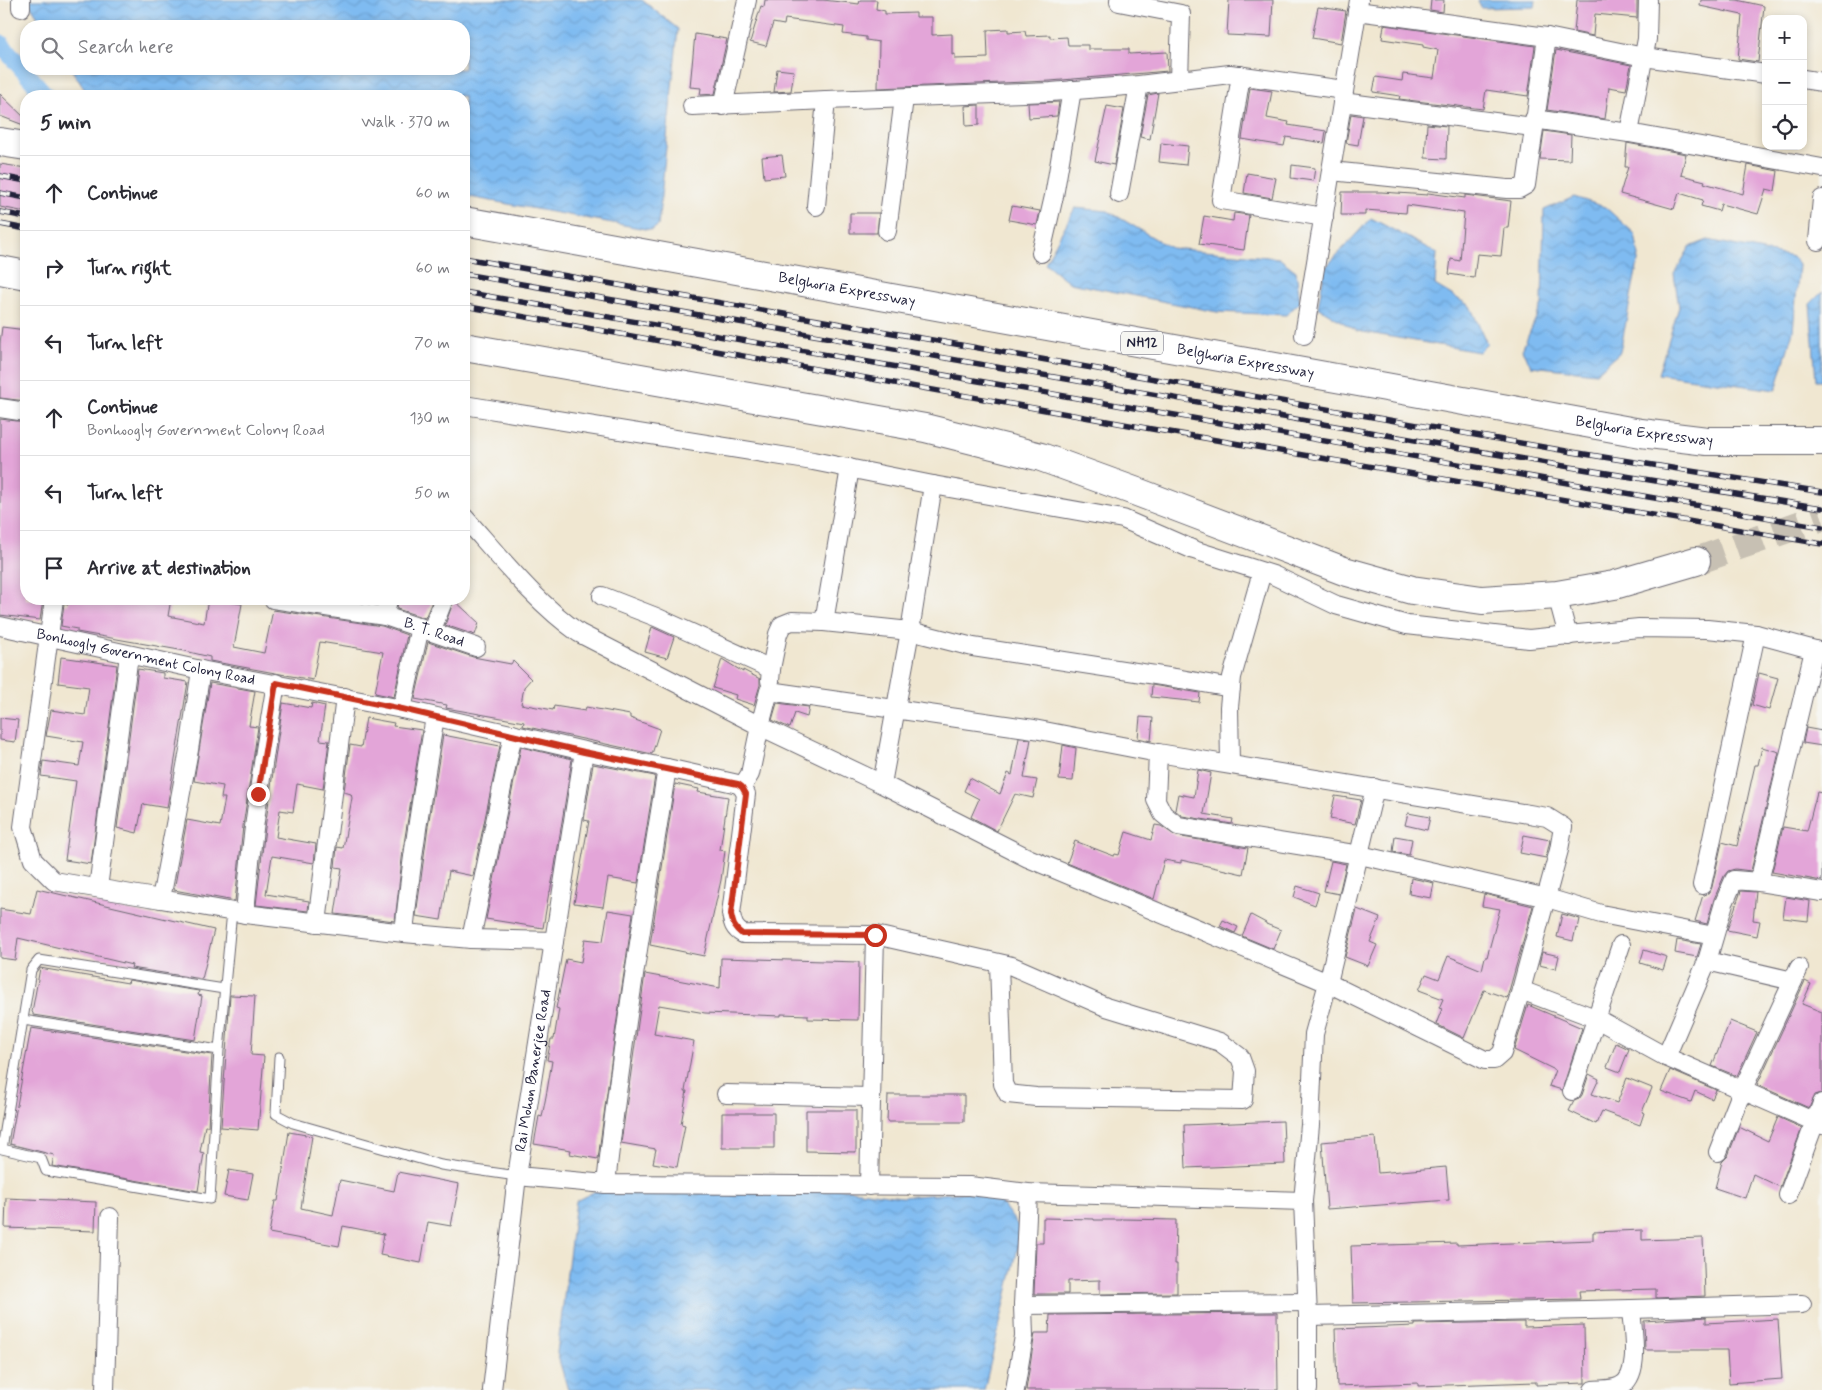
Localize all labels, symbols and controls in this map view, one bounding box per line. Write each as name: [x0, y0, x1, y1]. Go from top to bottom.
map controls: [1762, 15, 1807, 150]
button: +: [1762, 15, 1807, 60]
search box: [20, 20, 470, 75]
icon: search: [38, 34, 66, 62]
text: Search here: [78, 35, 174, 60]
button: −: [1762, 60, 1807, 105]
button: locate: [1762, 105, 1807, 150]
text: 5 min: [40, 109, 92, 137]
text: Walk · 370 m: [361, 112, 450, 133]
icon: ahead: [40, 179, 68, 207]
text: Continue: [87, 181, 158, 206]
text: 60 m: [416, 183, 450, 204]
icon: right: [40, 254, 68, 282]
text: Turn right: [87, 256, 171, 281]
text: 60 m: [416, 258, 450, 279]
street label: Belghoria Expressway: [777, 268, 917, 312]
icon: left: [40, 329, 68, 357]
text: Turn left: [87, 331, 163, 356]
road number: NH12: [1121, 332, 1163, 354]
text: 70 m: [414, 333, 450, 354]
street label: Belghoria Expressway: [1175, 340, 1316, 384]
text: Continue: [87, 395, 158, 420]
icon: ahead: [40, 404, 68, 432]
text: 130 m: [409, 408, 450, 429]
street label: Belghoria Expressway: [1574, 411, 1713, 451]
text: Bonhoogly Government Colony Road: [87, 420, 325, 441]
icon: left: [40, 479, 68, 507]
text: Turn left: [87, 481, 163, 506]
text: 50 m: [414, 483, 450, 504]
icon: arrive: [40, 554, 68, 582]
text: Arrive at destination: [87, 556, 251, 581]
street label: B. T. Road: [401, 613, 467, 652]
street label: Bonhoogly Government Colony Road: [34, 624, 257, 690]
route end: [247, 783, 270, 806]
route start: [864, 924, 887, 947]
street label: Rai Mohon Banerjee Road: [511, 988, 556, 1153]

